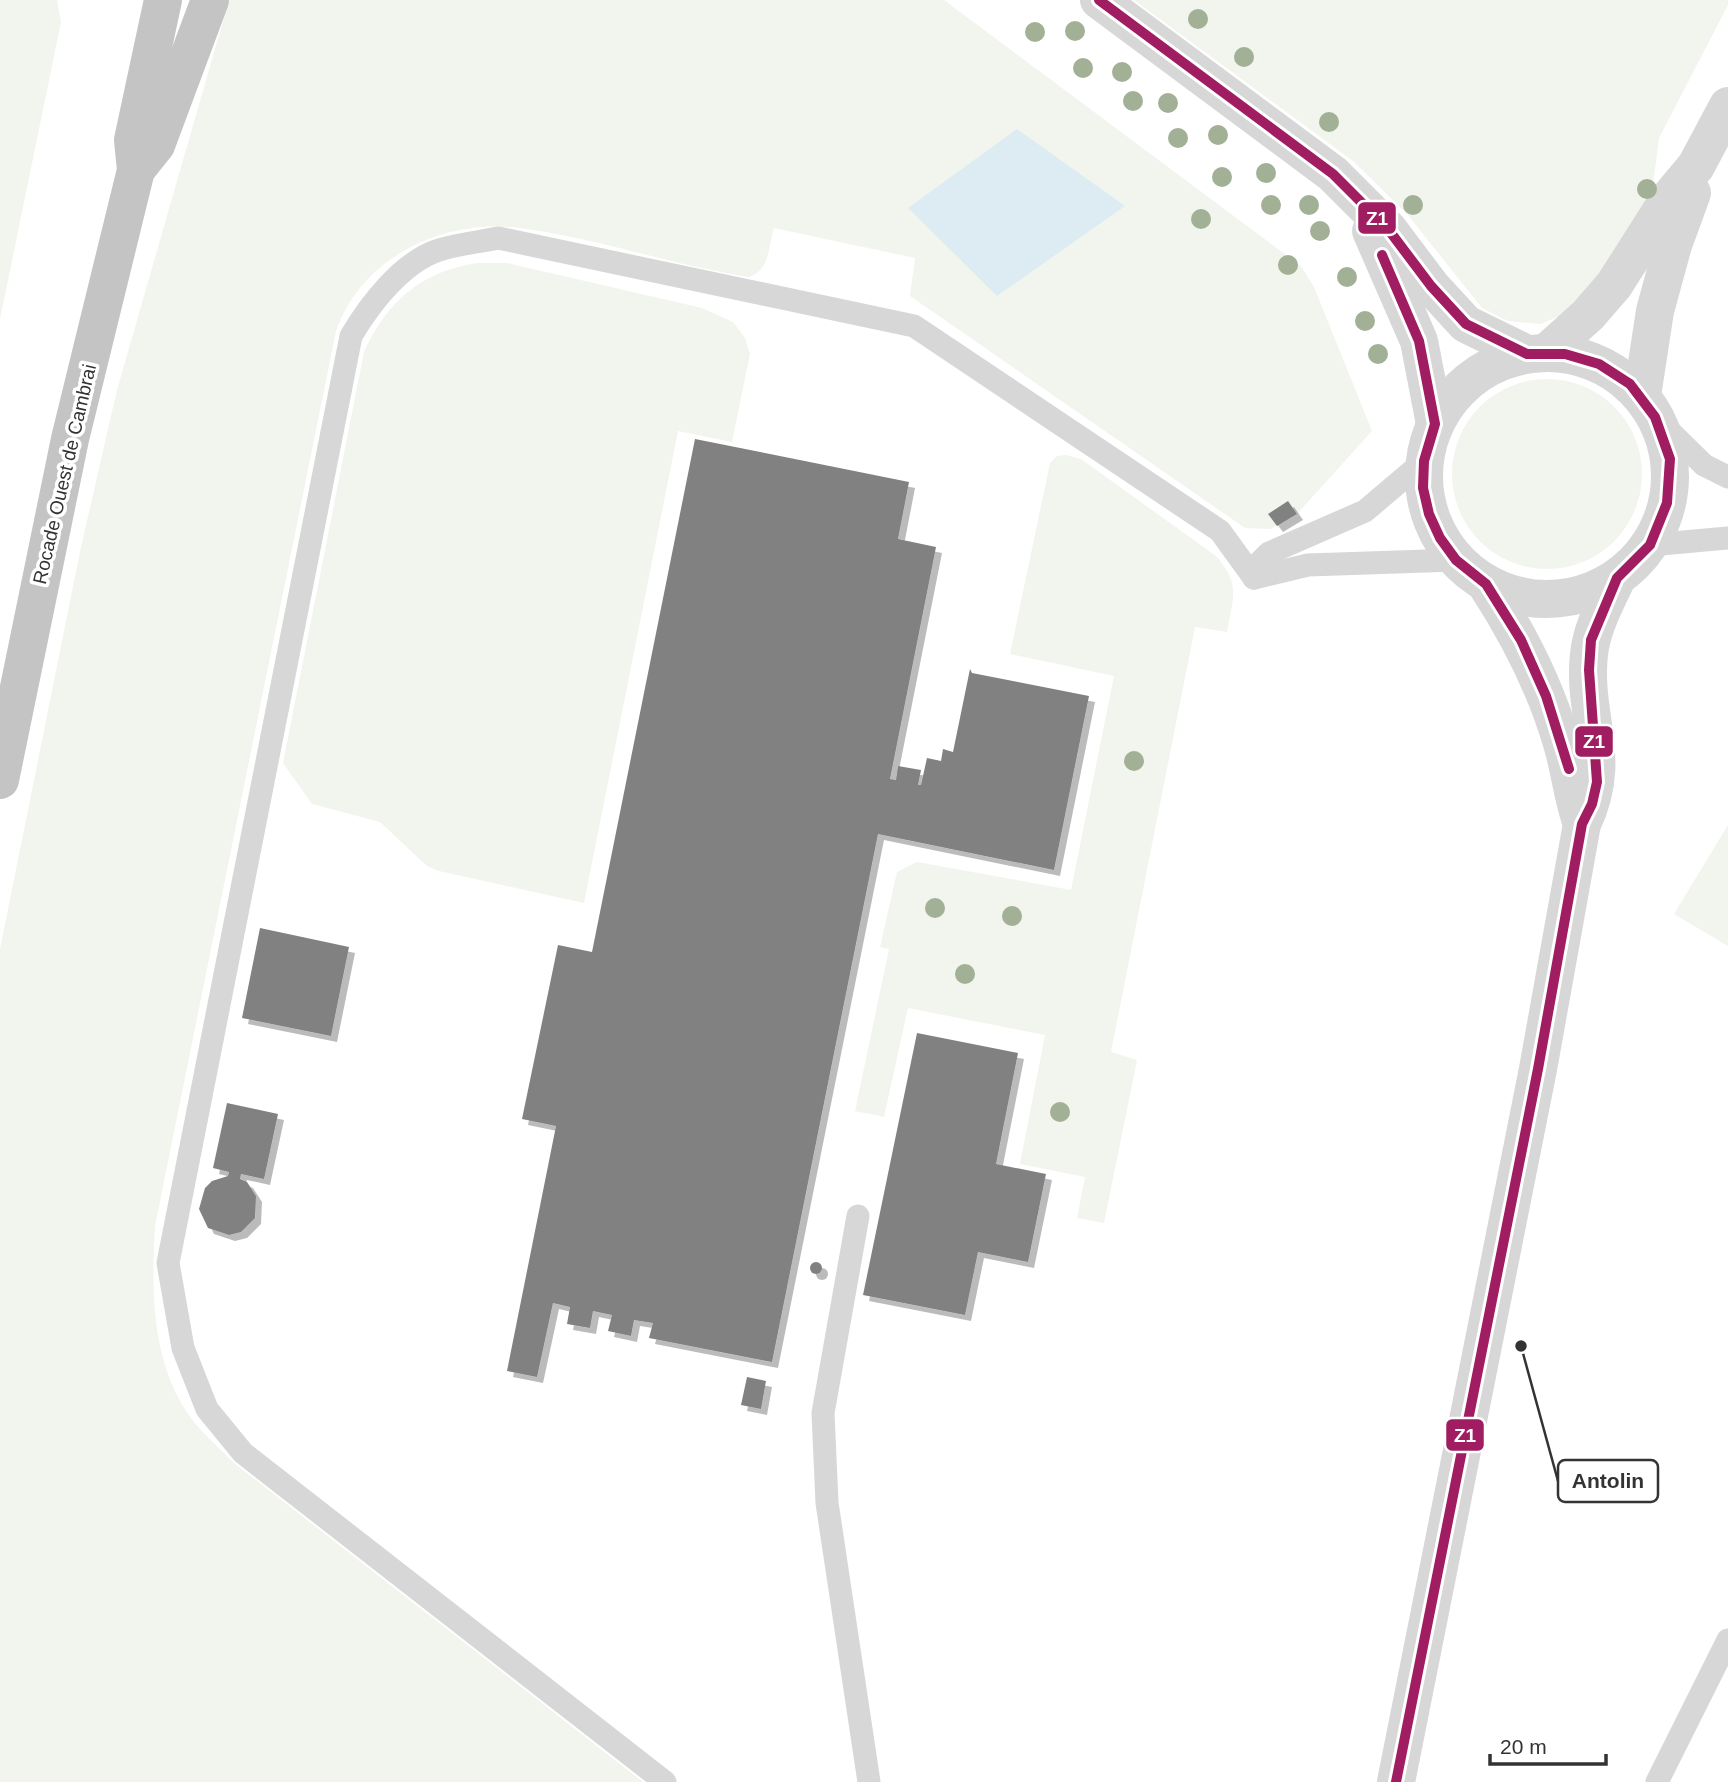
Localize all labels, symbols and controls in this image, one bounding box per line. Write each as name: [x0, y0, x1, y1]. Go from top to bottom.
line badge: Z1: [1357, 201, 1397, 235]
text: Z1: [1366, 208, 1389, 229]
street label: Rocade Ouest de Cambrai: [29, 362, 100, 586]
line badge: Z1: [1574, 725, 1614, 758]
text: Z1: [1583, 731, 1606, 752]
line badge: Z1: [1445, 1418, 1485, 1452]
text: Z1: [1454, 1425, 1477, 1446]
callout: Antolin: [1558, 1460, 1658, 1502]
text: Antolin: [1572, 1469, 1644, 1492]
scale bar: [1490, 1722, 1606, 1766]
text: 20 m: [1500, 1735, 1547, 1758]

